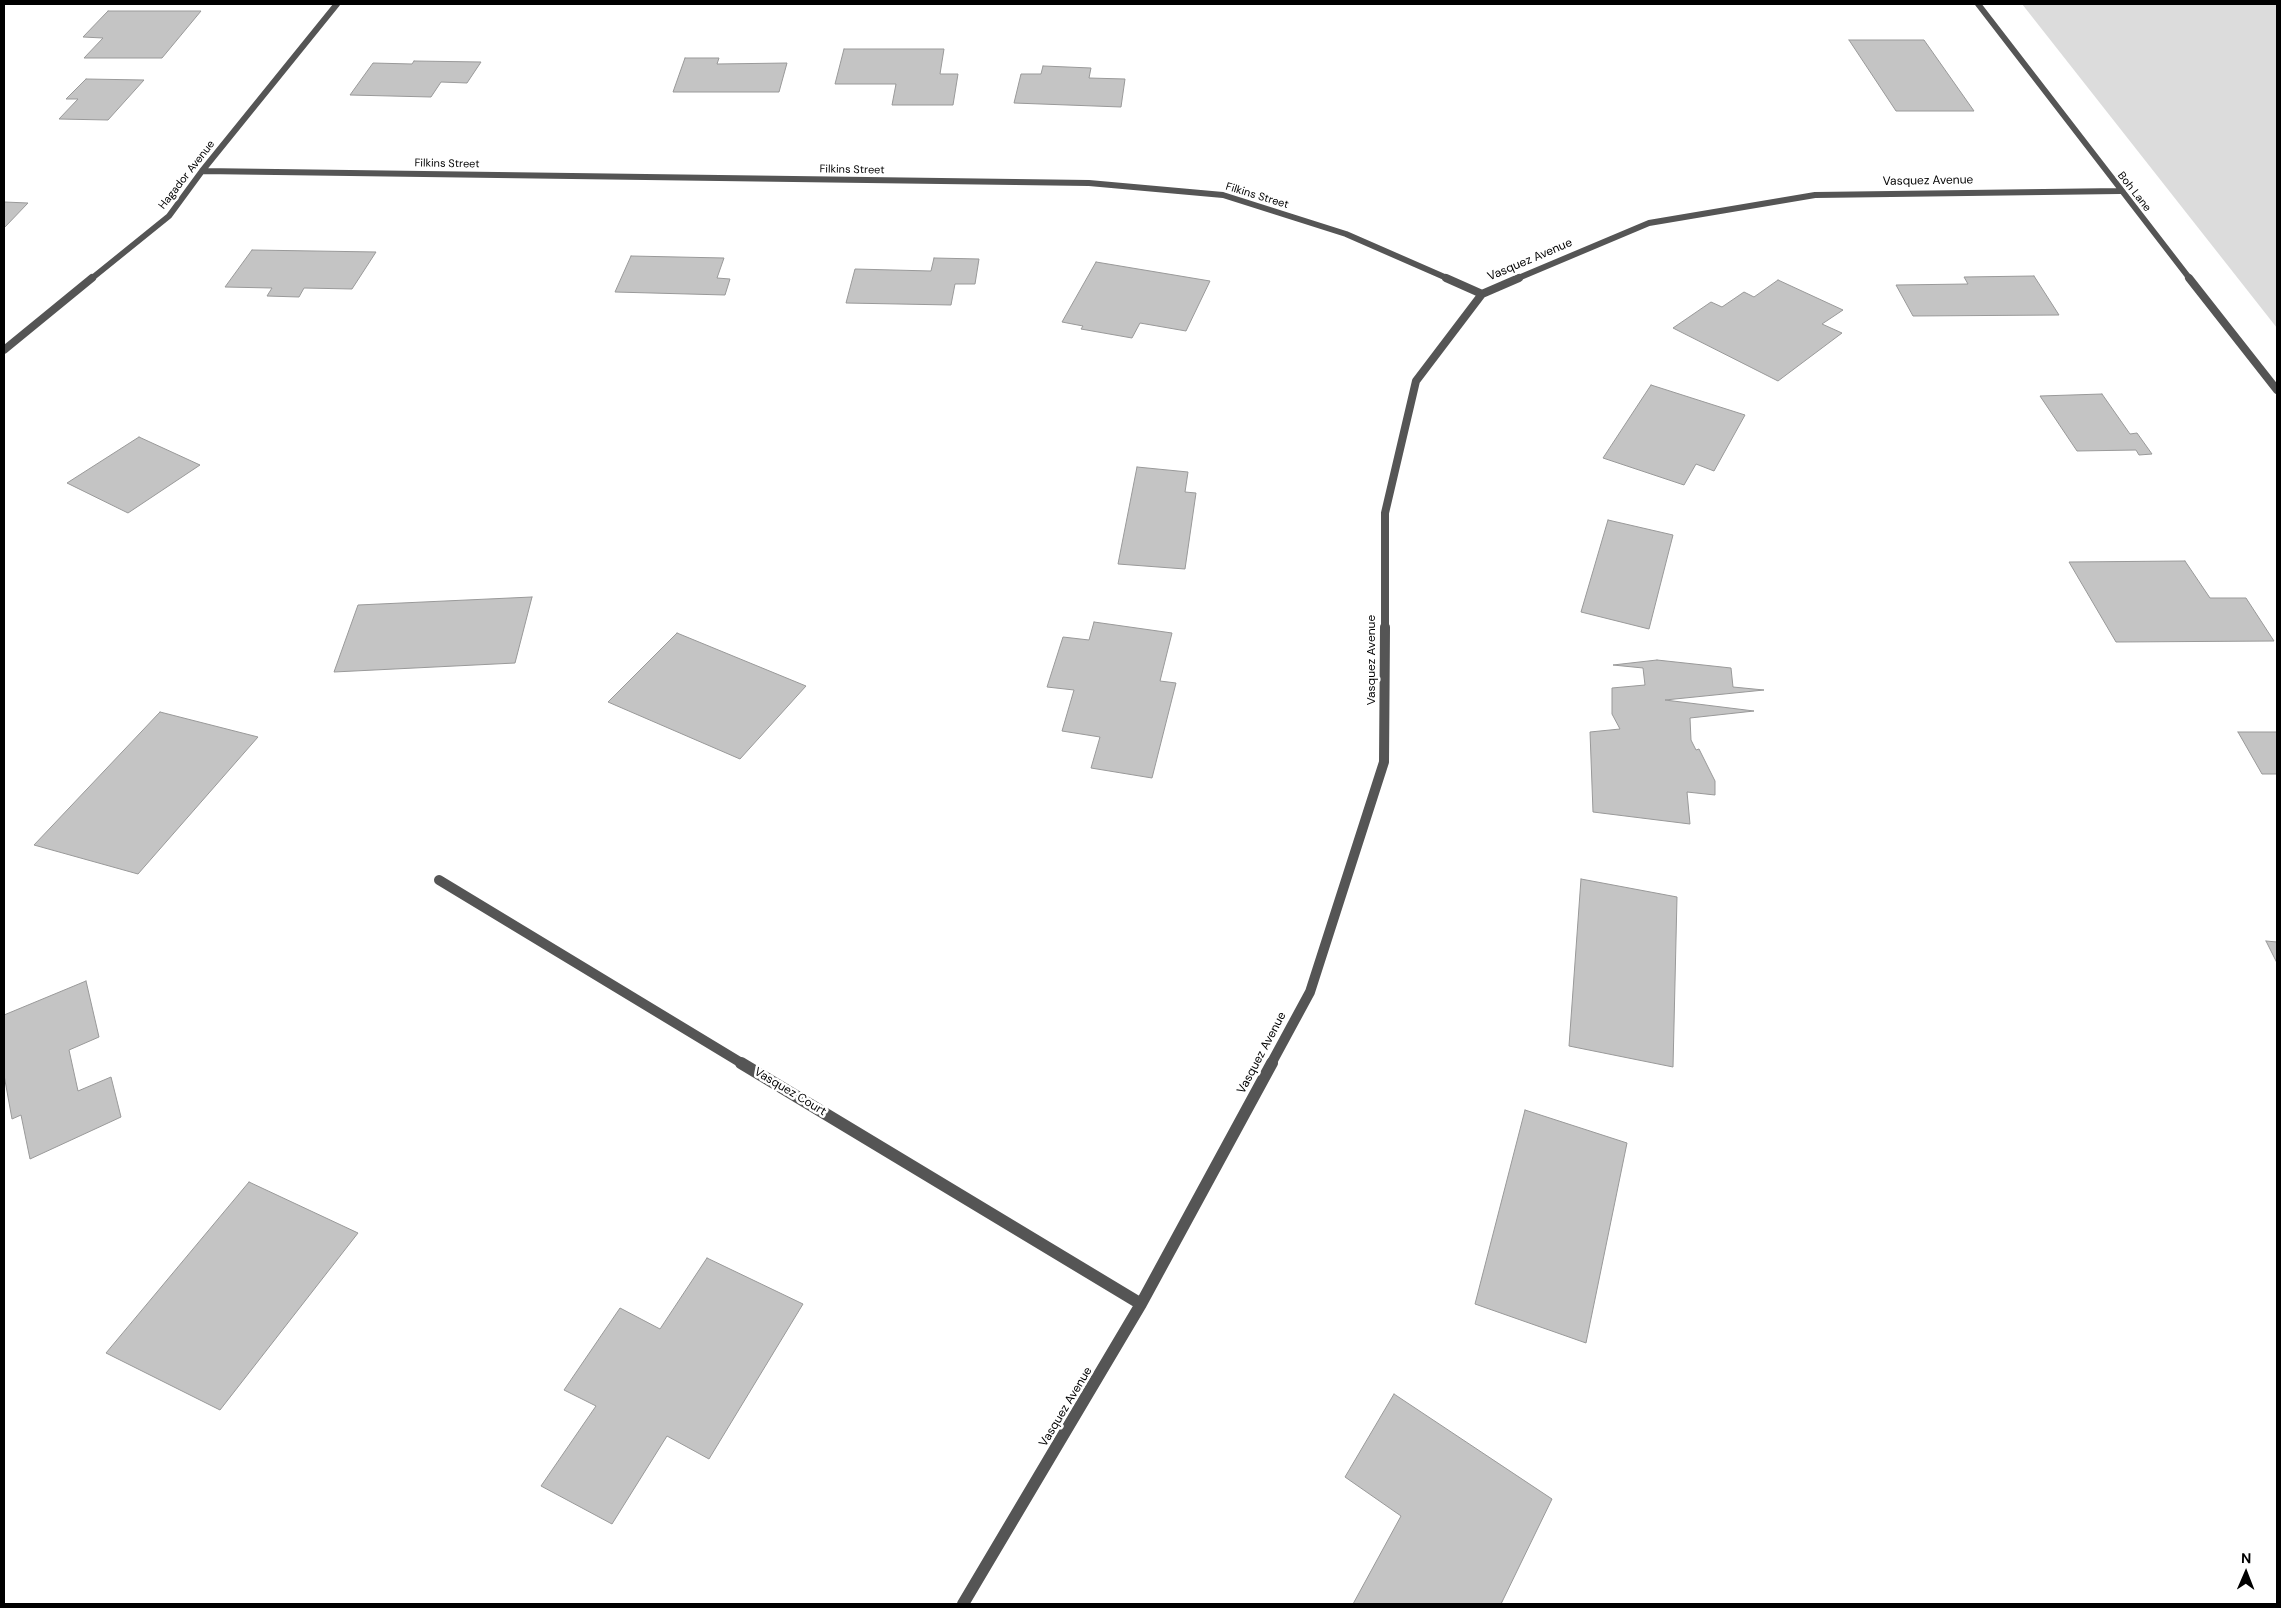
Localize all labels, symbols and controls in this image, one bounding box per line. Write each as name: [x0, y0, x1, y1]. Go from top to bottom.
street label: Hagador Avenue: [156, 138, 218, 212]
street label: Filkins Street: [414, 157, 480, 171]
street label: Filkins Street: [819, 163, 885, 177]
street label: Boh Lane: [2114, 170, 2154, 214]
street label: Vasquez Avenue: [1883, 173, 1973, 189]
street label: Filkins Street: [1224, 180, 1290, 212]
street label: Vasquez Avenue: [1485, 236, 1575, 284]
street label: Vasquez Avenue: [1365, 615, 1379, 705]
street label: Vasquez Avenue: [1234, 1010, 1290, 1096]
street label: Vasquez Court: [751, 1065, 829, 1119]
street label: Vasquez Avenue: [1037, 1364, 1095, 1450]
north arrow: [2221, 1548, 2271, 1598]
text: N: [2241, 1549, 2252, 1567]

